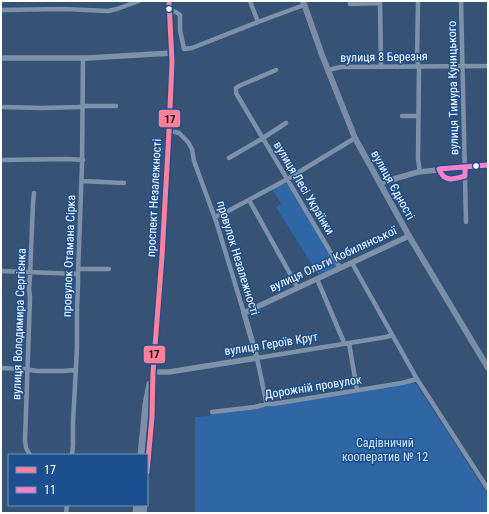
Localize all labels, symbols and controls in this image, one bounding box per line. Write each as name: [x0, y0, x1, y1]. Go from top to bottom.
unlabelled marker: [164, 4, 174, 14]
street label: вулиця Тимура Куницького: [445, 21, 461, 155]
street label: вулиця 8 Березня: [340, 49, 428, 65]
line badge: 17: [158, 109, 181, 128]
text: 17: [164, 113, 176, 126]
street label: проспект Незалежності: [144, 139, 164, 257]
street label: вулиця Лесі Українки: [271, 139, 337, 237]
street label: вулиця Єдності: [368, 148, 418, 222]
unlabelled marker: [471, 161, 481, 171]
street label: провулок Отамана Сірка: [60, 194, 78, 317]
street label: провулок Незалежності: [214, 199, 262, 317]
street label: вулиця Ольги Кобилянської: [267, 223, 400, 295]
street label: вулиця Володимира Сергієнка: [9, 248, 29, 400]
street label: вулиця Героїв Крут: [223, 330, 319, 358]
line badge: 17: [143, 345, 166, 364]
text: 17: [148, 348, 160, 361]
street label: Дорожній провулок: [263, 372, 363, 402]
park label: Садівничий кооператив № 12: [342, 436, 428, 464]
legend: [8, 454, 148, 506]
text: 17: [44, 463, 56, 477]
text: 11: [44, 483, 56, 497]

